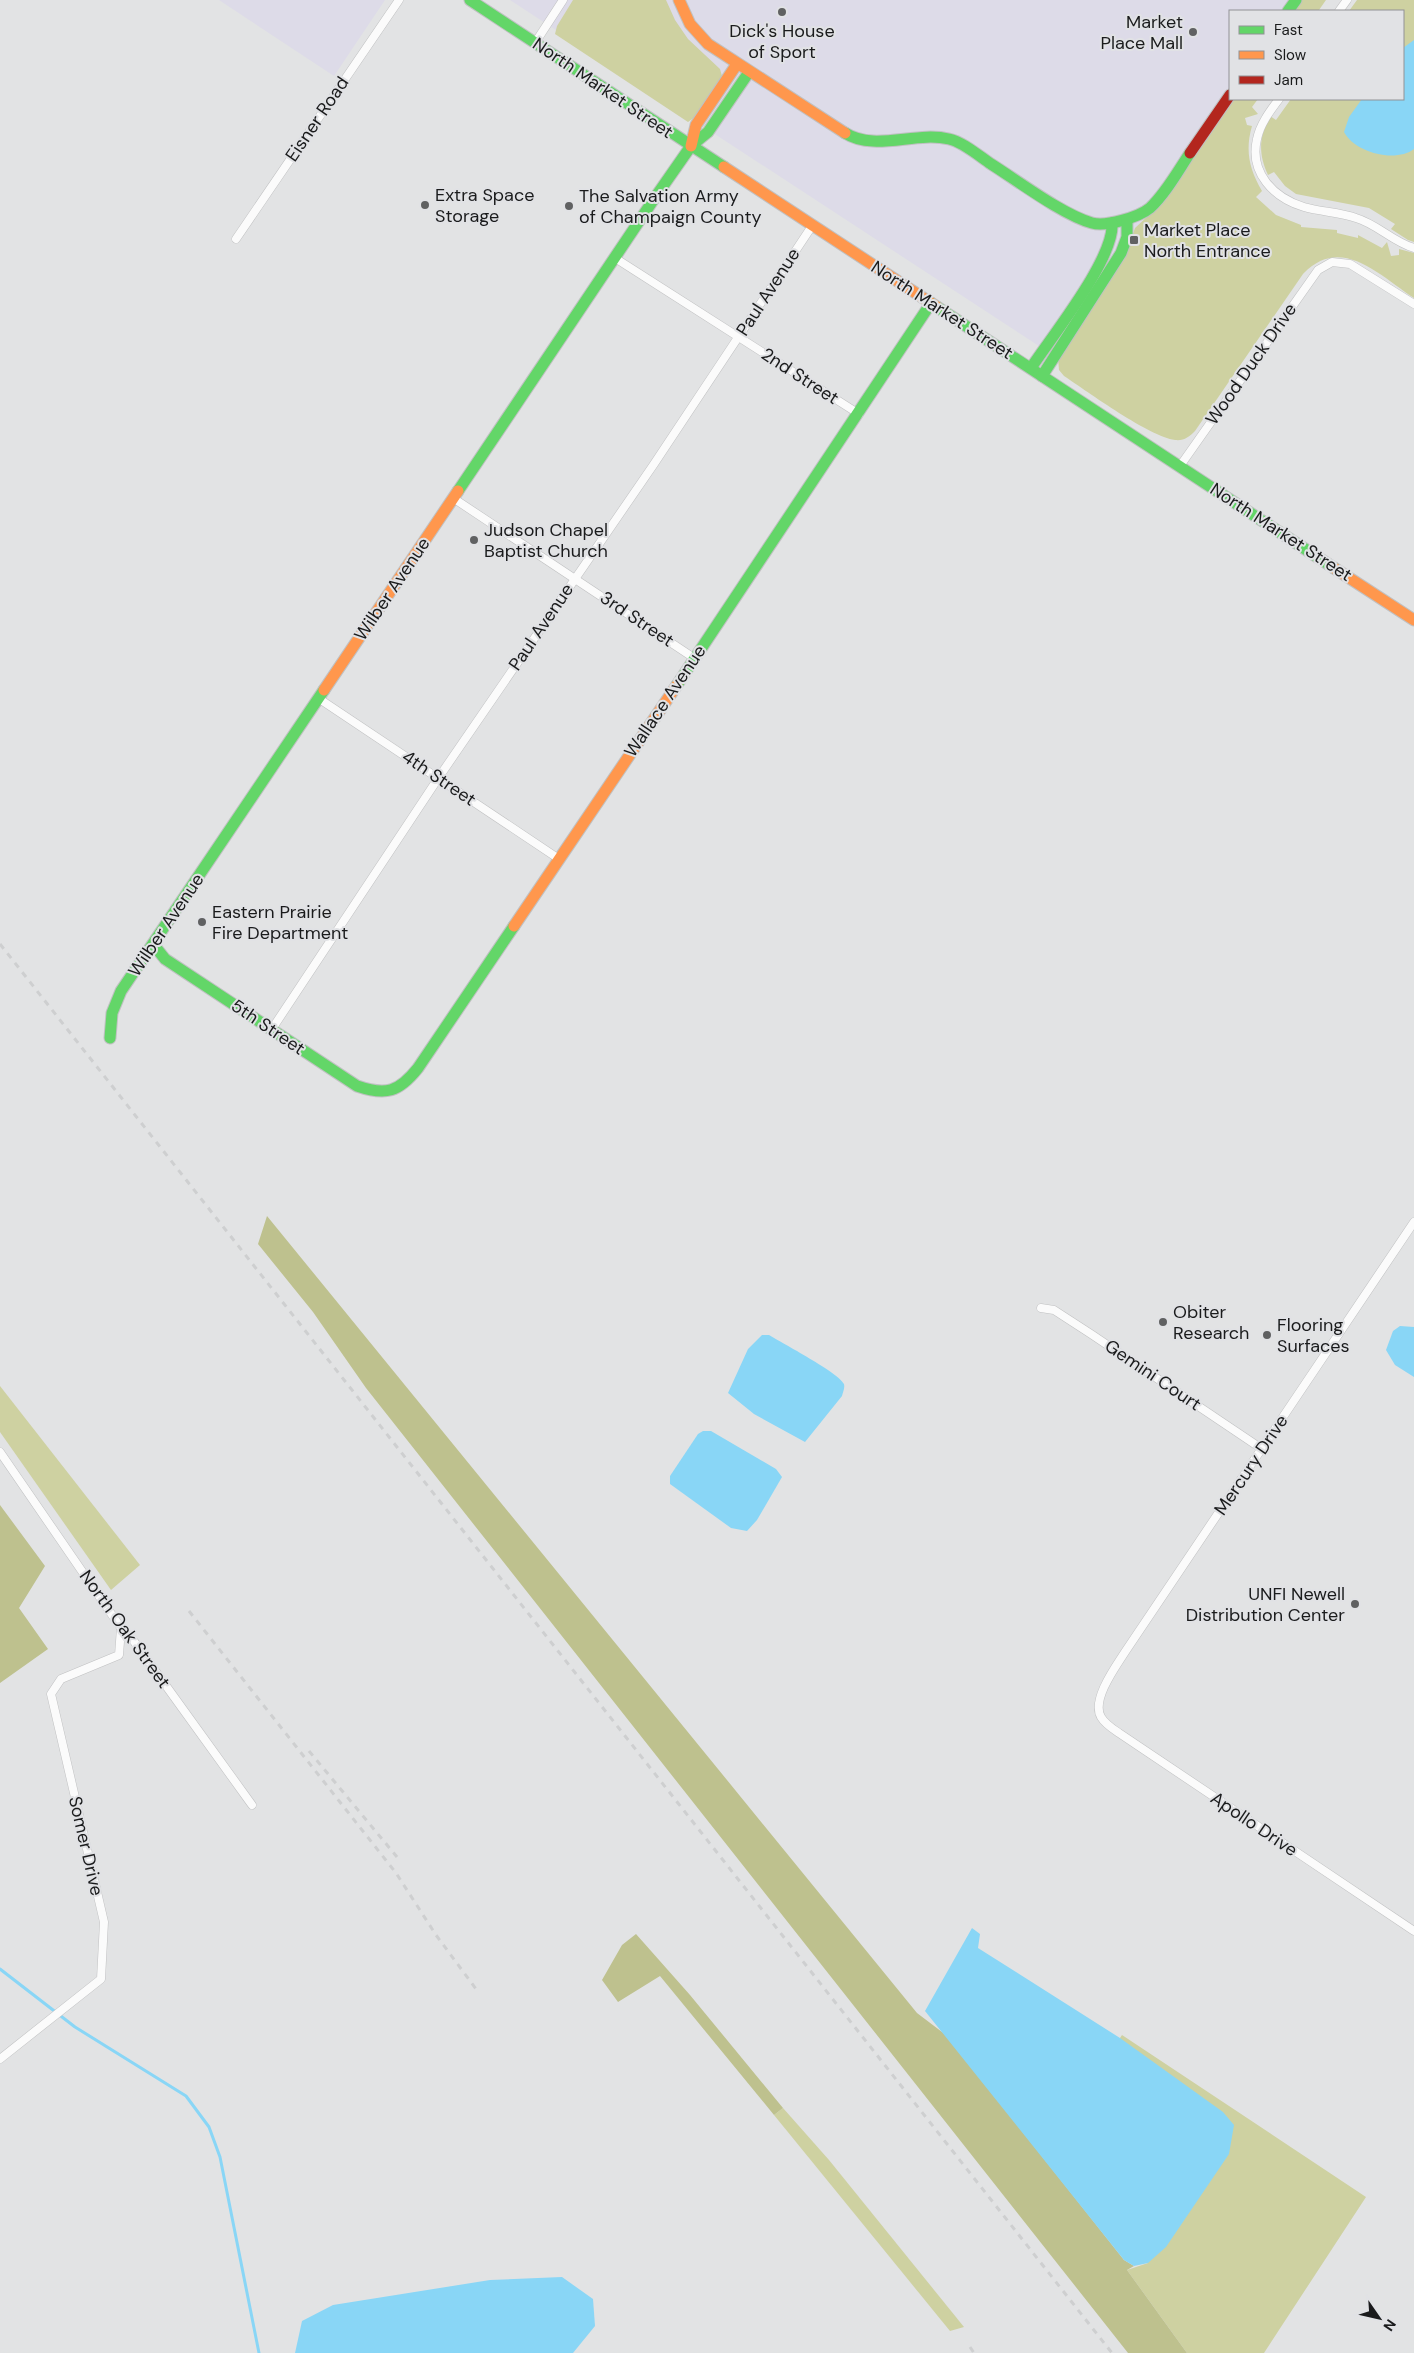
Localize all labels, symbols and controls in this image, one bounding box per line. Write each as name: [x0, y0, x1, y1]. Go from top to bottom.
marker: Dick's House of Sport: [776, 6, 788, 18]
place label: Market Place Mall: [1100, 10, 1183, 55]
legend: [1229, 10, 1404, 100]
place label: Dick's House of Sport: [729, 19, 835, 64]
text: Fast: [1274, 20, 1303, 40]
marker: Market Place Mall: [1187, 26, 1199, 38]
street label: North Market Street: [528, 32, 678, 144]
text: Slow: [1274, 45, 1307, 65]
text: Jam: [1274, 70, 1303, 90]
street label: Eisner Road: [280, 72, 354, 166]
place label: Extra Space Storage: [435, 183, 534, 228]
place label: The Salvation Army of Champaign County: [579, 184, 762, 229]
marker: Extra Space Storage: [419, 199, 431, 211]
marker: The Salvation Army of Champaign County: [563, 200, 575, 212]
place label: Market Place North Entrance: [1144, 218, 1271, 263]
marker: Market Place North Entrance: [1128, 234, 1140, 246]
street label: Paul Avenue: [731, 243, 805, 341]
street label: North Market Street: [866, 255, 1018, 365]
street label: Wood Duck Drive: [1200, 298, 1302, 430]
street label: 2nd Street: [757, 342, 843, 410]
street label: North Market Street: [1205, 477, 1357, 587]
place label: Judson Chapel Baptist Church: [484, 518, 608, 563]
street label: Wilber Avenue: [349, 533, 435, 645]
marker: Judson Chapel Baptist Church: [468, 534, 480, 546]
street label: Paul Avenue: [503, 579, 579, 675]
street label: 3rd Street: [595, 586, 679, 652]
street label: Wallace Avenue: [619, 640, 711, 762]
street label: 4th Street: [397, 745, 481, 811]
street label: Wilber Avenue: [123, 869, 209, 981]
place label: Eastern Prairie Fire Department: [212, 900, 348, 945]
marker: Eastern Prairie Fire Department: [196, 916, 208, 928]
street label: 5th Street: [226, 994, 310, 1060]
place label: Obiter Research: [1173, 1300, 1249, 1345]
place label: Flooring Surfaces: [1277, 1313, 1350, 1358]
marker: Obiter Research: [1157, 1316, 1169, 1328]
marker: Flooring Surfaces: [1261, 1329, 1273, 1341]
street label: Gemini Court: [1100, 1334, 1206, 1416]
street label: Mercury Drive: [1209, 1410, 1293, 1520]
street label: North Oak Street: [74, 1565, 176, 1693]
place label: UNFI Newell Distribution Center: [1186, 1582, 1345, 1627]
marker: UNFI Newell Distribution Center: [1349, 1598, 1361, 1610]
street label: Apollo Drive: [1206, 1786, 1302, 1862]
street label: Somer Drive: [63, 1794, 109, 1898]
north arrow: [1354, 2293, 1404, 2343]
text: N: [1379, 2316, 1400, 2335]

